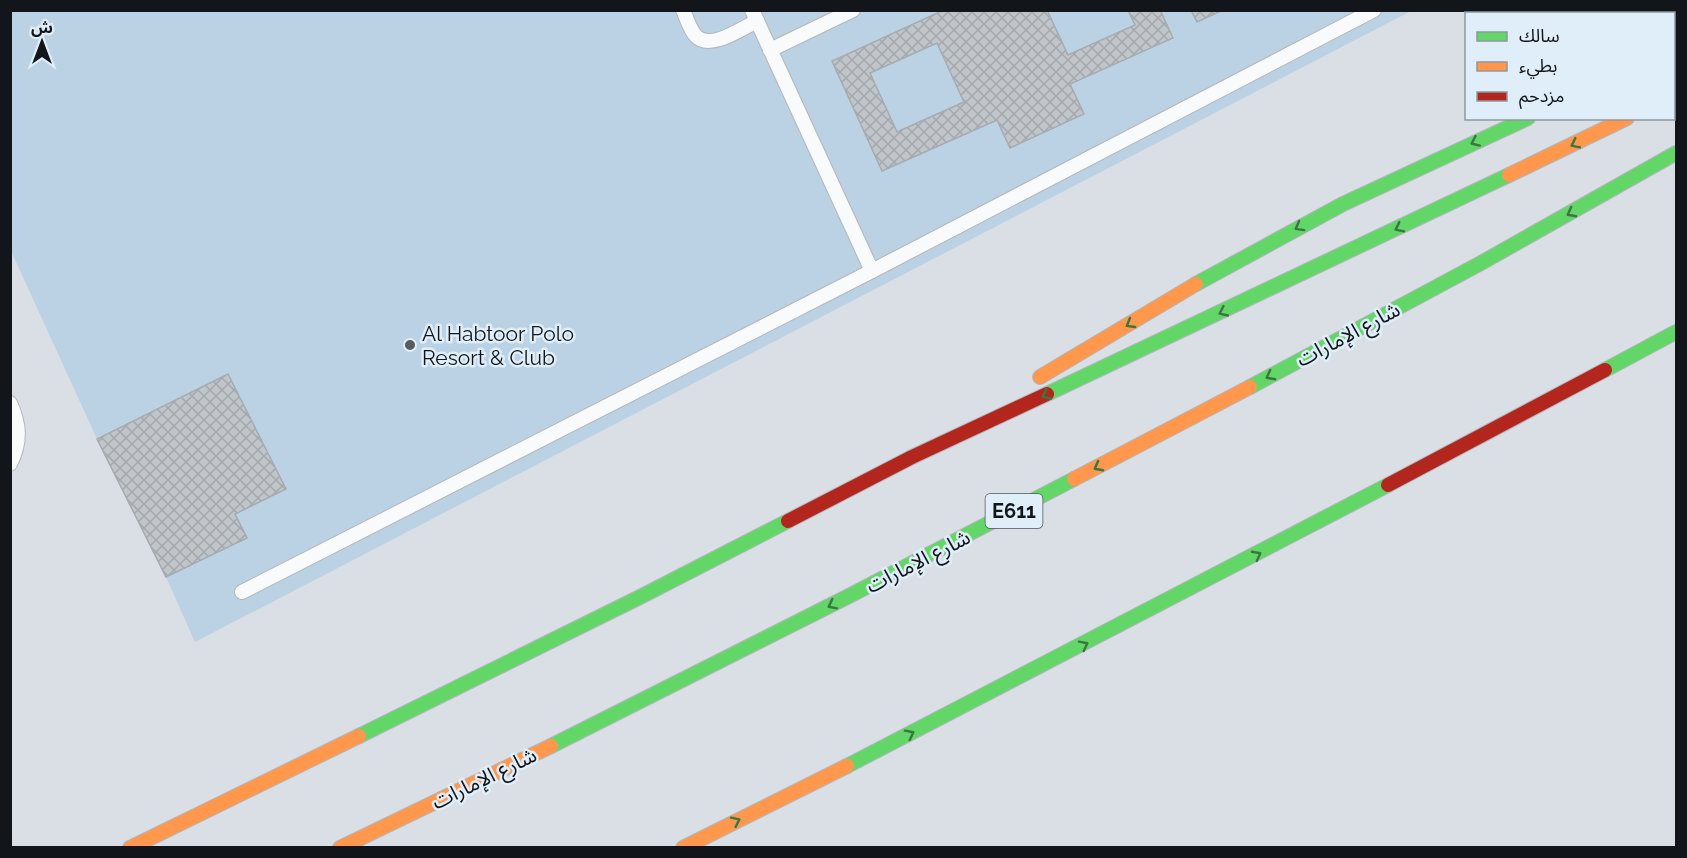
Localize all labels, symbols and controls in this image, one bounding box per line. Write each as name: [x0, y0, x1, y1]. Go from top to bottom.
north arrow: [12, 12, 72, 72]
legend: [1465, 12, 1675, 120]
text: ش: [31, 18, 53, 37]
text: سالك: [1519, 25, 1560, 46]
text: بطيء: [1519, 55, 1557, 79]
text: مزدحم: [1519, 85, 1564, 109]
one-way arrow: [1470, 135, 1481, 147]
one-way arrow: [1570, 136, 1581, 148]
one-way arrow: [1567, 206, 1577, 217]
one-way arrow: [1295, 220, 1305, 231]
one-way arrow: [1394, 220, 1405, 232]
street label: شارع الإمارات: [1292, 296, 1405, 374]
one-way arrow: [1218, 304, 1229, 316]
one-way arrow: [1126, 316, 1136, 328]
place label: Al Habtoor Polo Resort & Club: [422, 321, 574, 370]
marker: Al Habtoor Polo Resort & Club: [403, 338, 417, 352]
one-way arrow: [1266, 369, 1277, 380]
one-way arrow: [1042, 387, 1053, 399]
one-way arrow: [1094, 460, 1104, 471]
road number: E611: [986, 494, 1042, 528]
street label: شارع الإمارات: [862, 524, 976, 601]
one-way arrow: [1250, 551, 1261, 562]
one-way arrow: [827, 598, 838, 609]
one-way arrow: [1077, 641, 1088, 652]
one-way arrow: [904, 730, 914, 741]
street label: شارع الإمارات: [427, 742, 542, 817]
one-way arrow: [729, 817, 740, 829]

